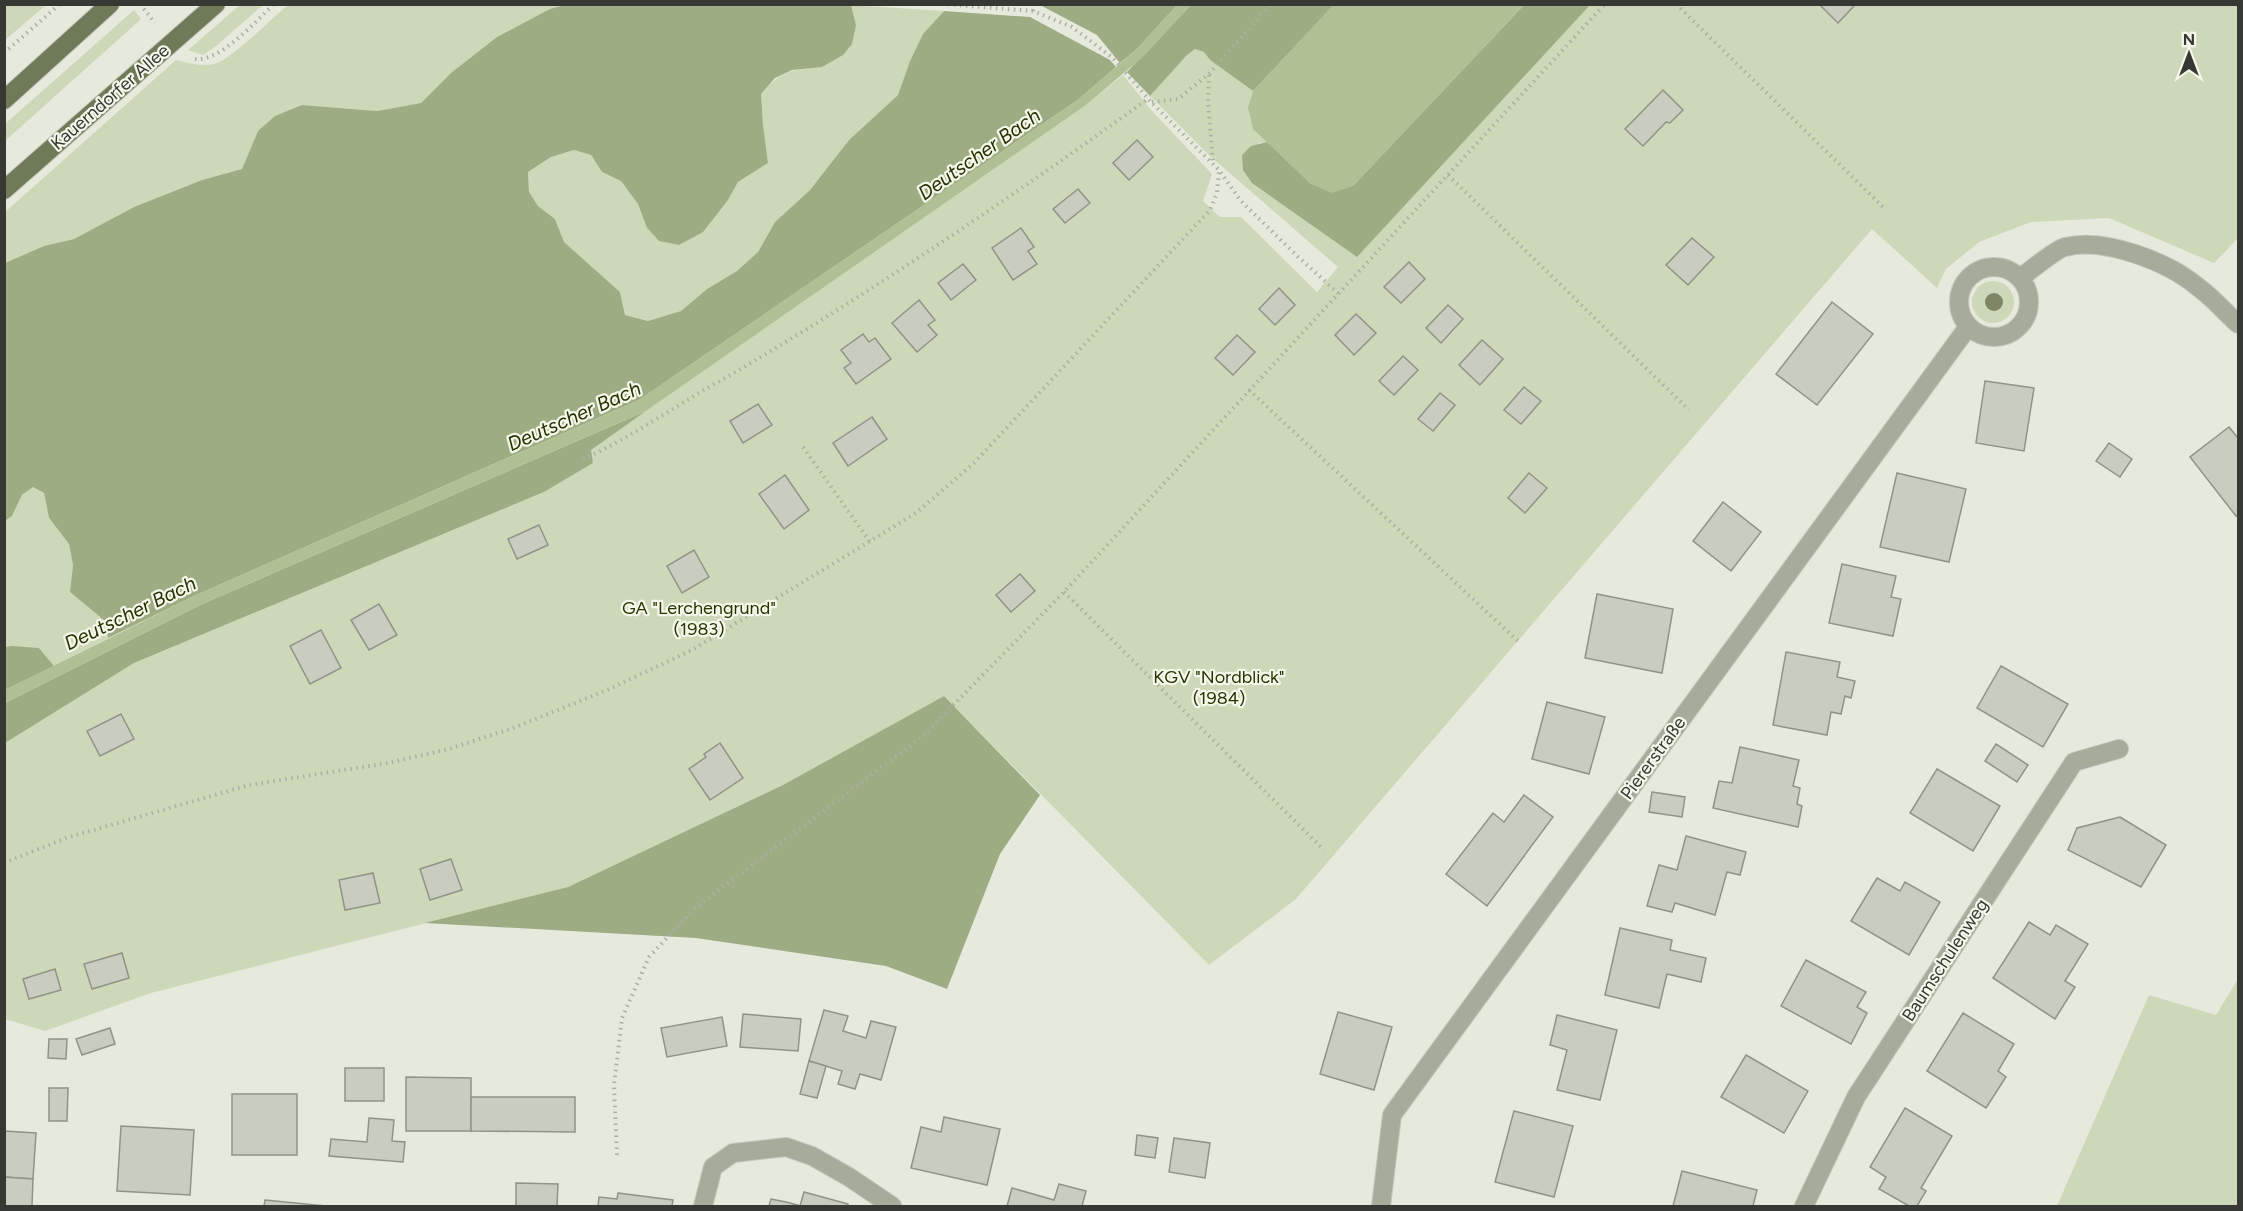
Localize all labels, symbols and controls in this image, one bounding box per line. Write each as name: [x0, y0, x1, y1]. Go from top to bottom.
north arrow: [2159, 24, 2219, 84]
text: N: [2183, 30, 2195, 49]
street label: Kauerndorfer Allee: [46, 39, 174, 154]
water label: Deutscher Bach: [913, 103, 1045, 205]
water label: Deutscher Bach: [503, 376, 645, 456]
water label: Deutscher Bach: [60, 571, 200, 655]
park label: GA "Lerchengrund" (1983): [622, 597, 776, 640]
park label: KGV "Nordblick" (1984): [1153, 666, 1285, 709]
street label: Piererstraße: [1616, 712, 1690, 804]
street label: Baumschulenweg: [1897, 895, 1993, 1025]

